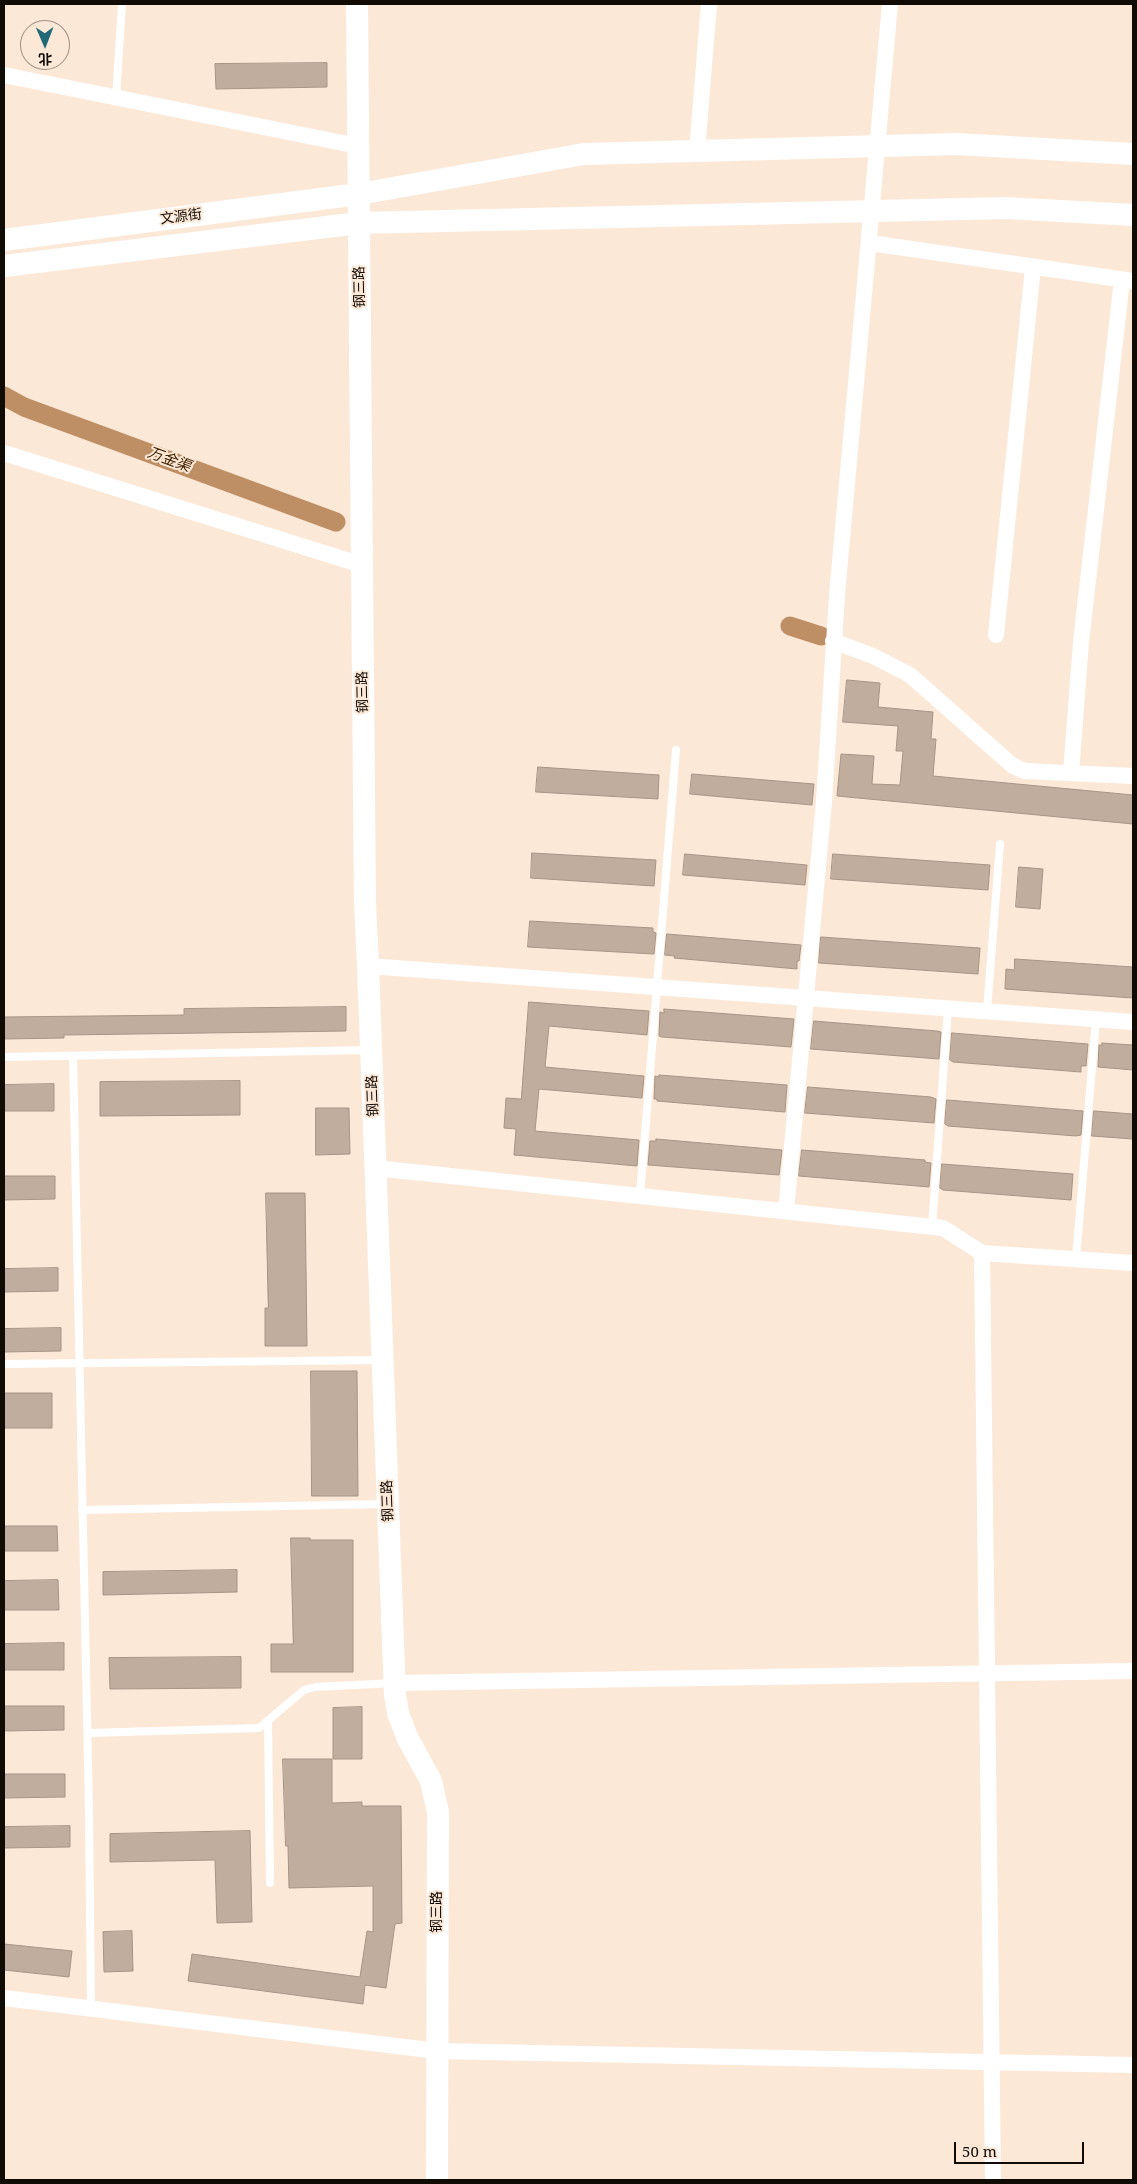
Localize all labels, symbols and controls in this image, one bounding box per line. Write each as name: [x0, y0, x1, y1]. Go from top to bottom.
north arrow: [20, 20, 70, 70]
text: 北: [38, 50, 52, 69]
street label: 文源街: [159, 206, 203, 228]
street label: 钢三路: [351, 266, 369, 308]
water label: 万金渠: [145, 444, 193, 476]
street label: 钢三路: [354, 671, 372, 713]
street label: 钢三路: [364, 1075, 382, 1117]
street label: 钢三路: [379, 1480, 397, 1522]
street label: 钢三路: [429, 1891, 445, 1933]
scale bar: [957, 2132, 1087, 2164]
text: 50 m: [962, 2141, 997, 2161]

